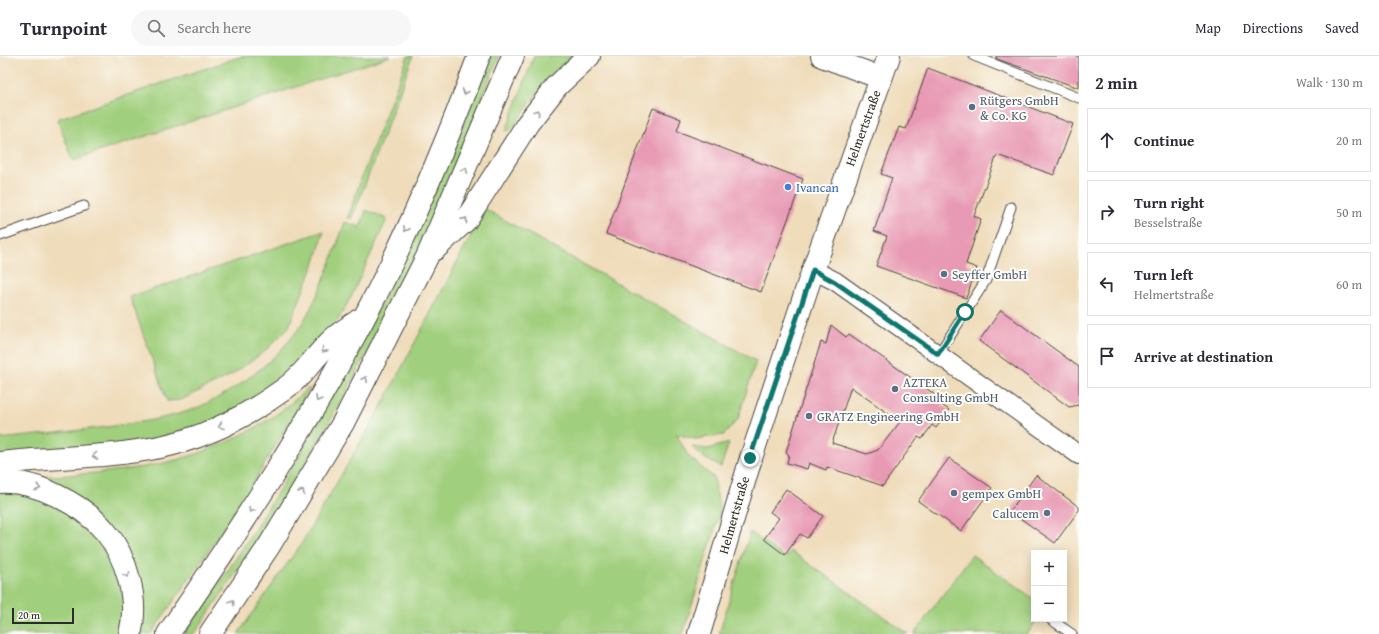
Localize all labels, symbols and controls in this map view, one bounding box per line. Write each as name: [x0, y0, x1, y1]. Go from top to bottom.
search box: [131, 10, 411, 46]
text: Turnpoint: [20, 14, 107, 42]
icon: search: [145, 17, 167, 39]
text: Search here: [177, 17, 251, 38]
text: Map: [1195, 18, 1221, 38]
text: Directions: [1243, 18, 1303, 38]
text: Saved: [1325, 18, 1359, 38]
text: 2 min: [1095, 70, 1137, 95]
text: Walk · 130 m: [1296, 73, 1363, 92]
street label: Helmertstraße: [840, 87, 886, 169]
one-way arrow: [462, 88, 470, 96]
place label: Rütgers GmbH & Co. KG: [980, 91, 1059, 125]
marker: Rütgers GmbH & Co. KG: [967, 102, 977, 112]
one-way arrow: [532, 109, 539, 116]
icon: ahead: [1096, 129, 1118, 151]
text: Continue: [1134, 130, 1195, 151]
text: 20 m: [1336, 131, 1362, 150]
one-way arrow: [460, 166, 468, 174]
place label: Ivancan: [796, 178, 840, 197]
marker: Ivancan: [783, 182, 793, 192]
text: Turn right: [1134, 192, 1205, 213]
icon: right: [1096, 201, 1118, 223]
text: 50 m: [1336, 203, 1362, 222]
text: Besselstraße: [1134, 213, 1202, 232]
one-way arrow: [460, 217, 467, 224]
one-way arrow: [403, 225, 411, 232]
text: Turn left: [1134, 264, 1193, 285]
place label: Seyffer GmbH: [952, 265, 1028, 284]
marker: Seyffer GmbH: [939, 269, 949, 279]
icon: left: [1096, 273, 1118, 295]
text: 60 m: [1336, 275, 1362, 294]
text: Helmertstraße: [1134, 285, 1214, 304]
route start: [956, 303, 974, 321]
one-way arrow: [322, 345, 329, 352]
icon: arrive: [1096, 345, 1118, 367]
text: Arrive at destination: [1134, 346, 1273, 367]
place label: AZTEKA Consulting GmbH: [903, 373, 999, 407]
one-way arrow: [361, 376, 368, 383]
marker: AZTEKA Consulting GmbH: [890, 384, 900, 394]
one-way arrow: [316, 395, 323, 402]
place label: GRATZ Engineering GmbH: [817, 407, 960, 426]
marker: GRATZ Engineering GmbH: [804, 411, 814, 421]
one-way arrow: [218, 422, 225, 430]
route end: [741, 449, 759, 467]
one-way arrow: [92, 451, 98, 460]
street label: Helmertstraße: [714, 474, 754, 556]
one-way arrow: [35, 483, 42, 492]
place label: gempex GmbH: [962, 484, 1042, 503]
marker: gempex GmbH: [949, 488, 959, 498]
one-way arrow: [297, 489, 304, 496]
place label: Calucem: [993, 504, 1039, 523]
one-way arrow: [248, 506, 256, 513]
marker: Calucem: [1042, 508, 1052, 518]
map controls: [1031, 550, 1067, 622]
button: +: [1031, 550, 1067, 586]
one-way arrow: [123, 572, 131, 579]
button: −: [1031, 586, 1067, 622]
one-way arrow: [227, 599, 234, 606]
scale bar: [12, 606, 74, 625]
text: 20 m: [18, 607, 40, 623]

